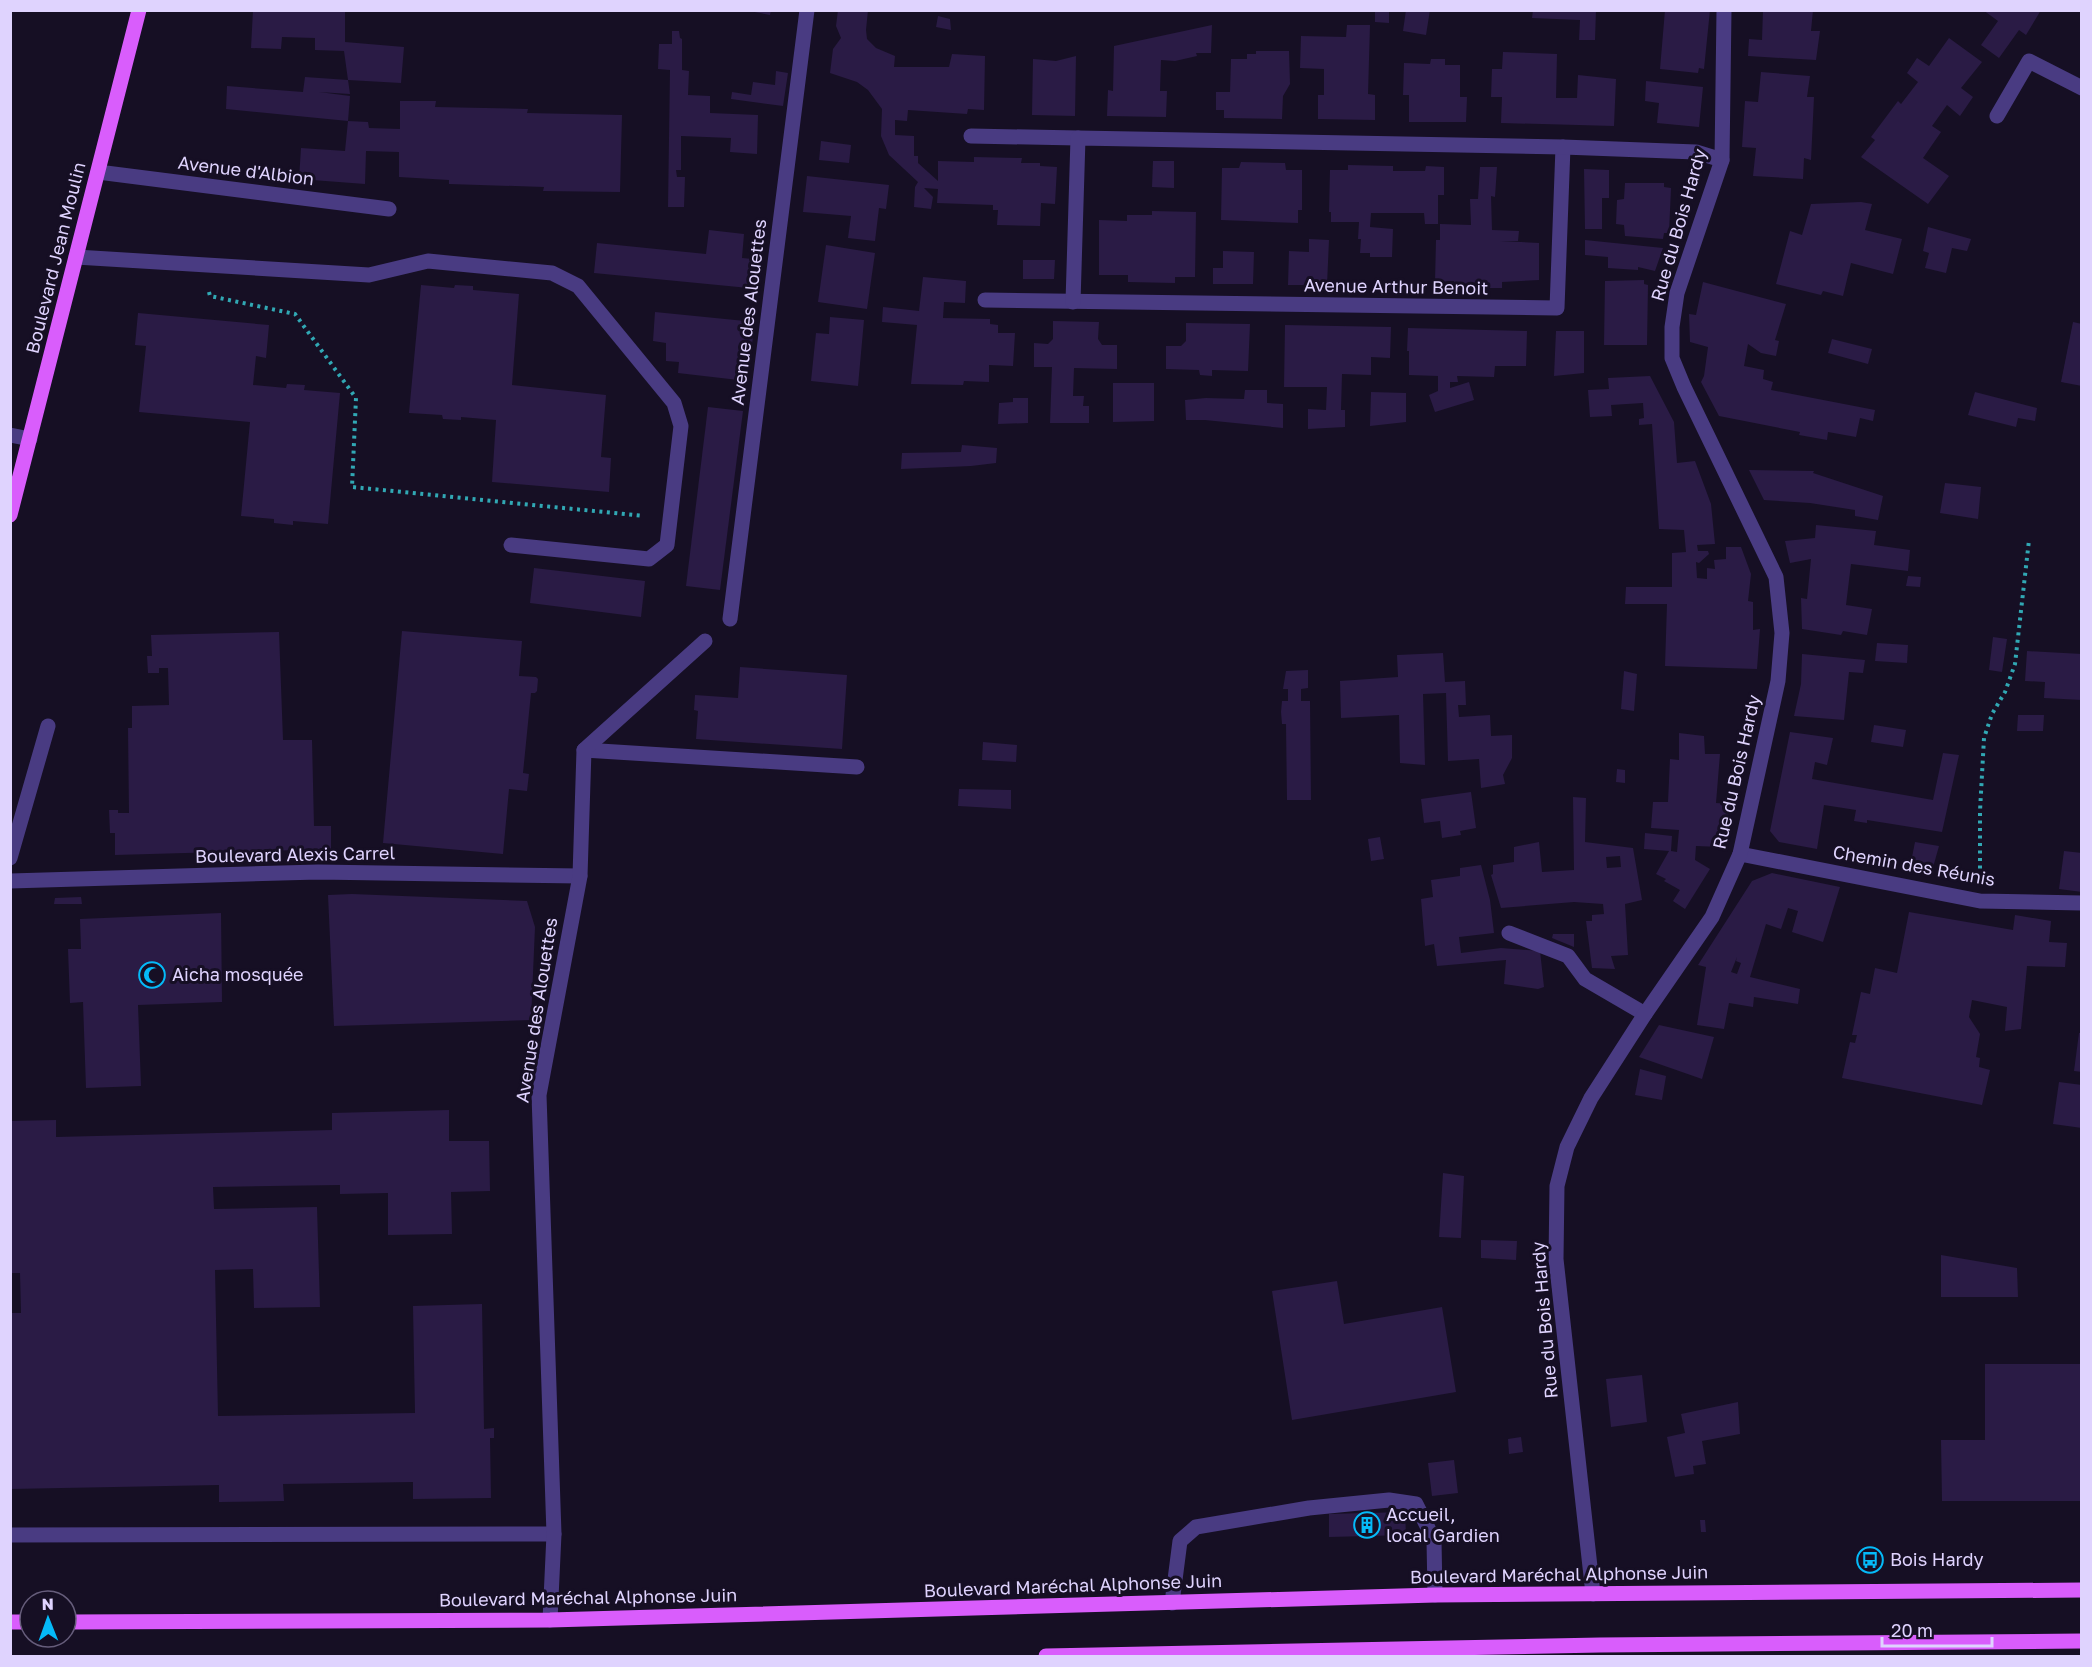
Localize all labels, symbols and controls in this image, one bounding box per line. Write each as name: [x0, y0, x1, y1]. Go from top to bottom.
street label: Rue du Bois Hardy: [1646, 146, 1710, 304]
street label: Avenue d'Albion: [177, 151, 315, 189]
street label: Boulevard Jean Moulin: [21, 160, 89, 356]
street label: Avenue des Alouettes: [726, 218, 770, 406]
street label: Avenue Arthur Benoit: [1304, 273, 1488, 299]
street label: Rue du Bois Hardy: [1708, 692, 1764, 851]
street label: Chemin des Réunis: [1831, 840, 1997, 890]
street label: Boulevard Alexis Carrel: [195, 841, 395, 867]
street label: Avenue des Alouettes: [511, 916, 562, 1104]
mosque icon: Aicha mosquée: [137, 960, 167, 990]
place label: Aicha mosquée: [172, 963, 304, 985]
street label: Rue du Bois Hardy: [1526, 1241, 1562, 1400]
place label: Accueil, local Gardien: [1386, 1503, 1500, 1546]
building icon: Accueil, local Gardien: [1352, 1510, 1382, 1540]
bus stop icon: Bois Hardy: [1855, 1545, 1885, 1575]
place label: Bois Hardy: [1890, 1548, 1984, 1570]
street label: Boulevard Maréchal Alphonse Juin: [1410, 1560, 1708, 1588]
street label: Boulevard Maréchal Alphonse Juin: [923, 1569, 1223, 1601]
street label: Boulevard Maréchal Alphonse Juin: [439, 1583, 737, 1611]
north arrow: [18, 1589, 78, 1649]
text: N: [41, 1594, 54, 1614]
scale bar: [1882, 1610, 1992, 1648]
text: 20 m: [1891, 1619, 1933, 1641]

